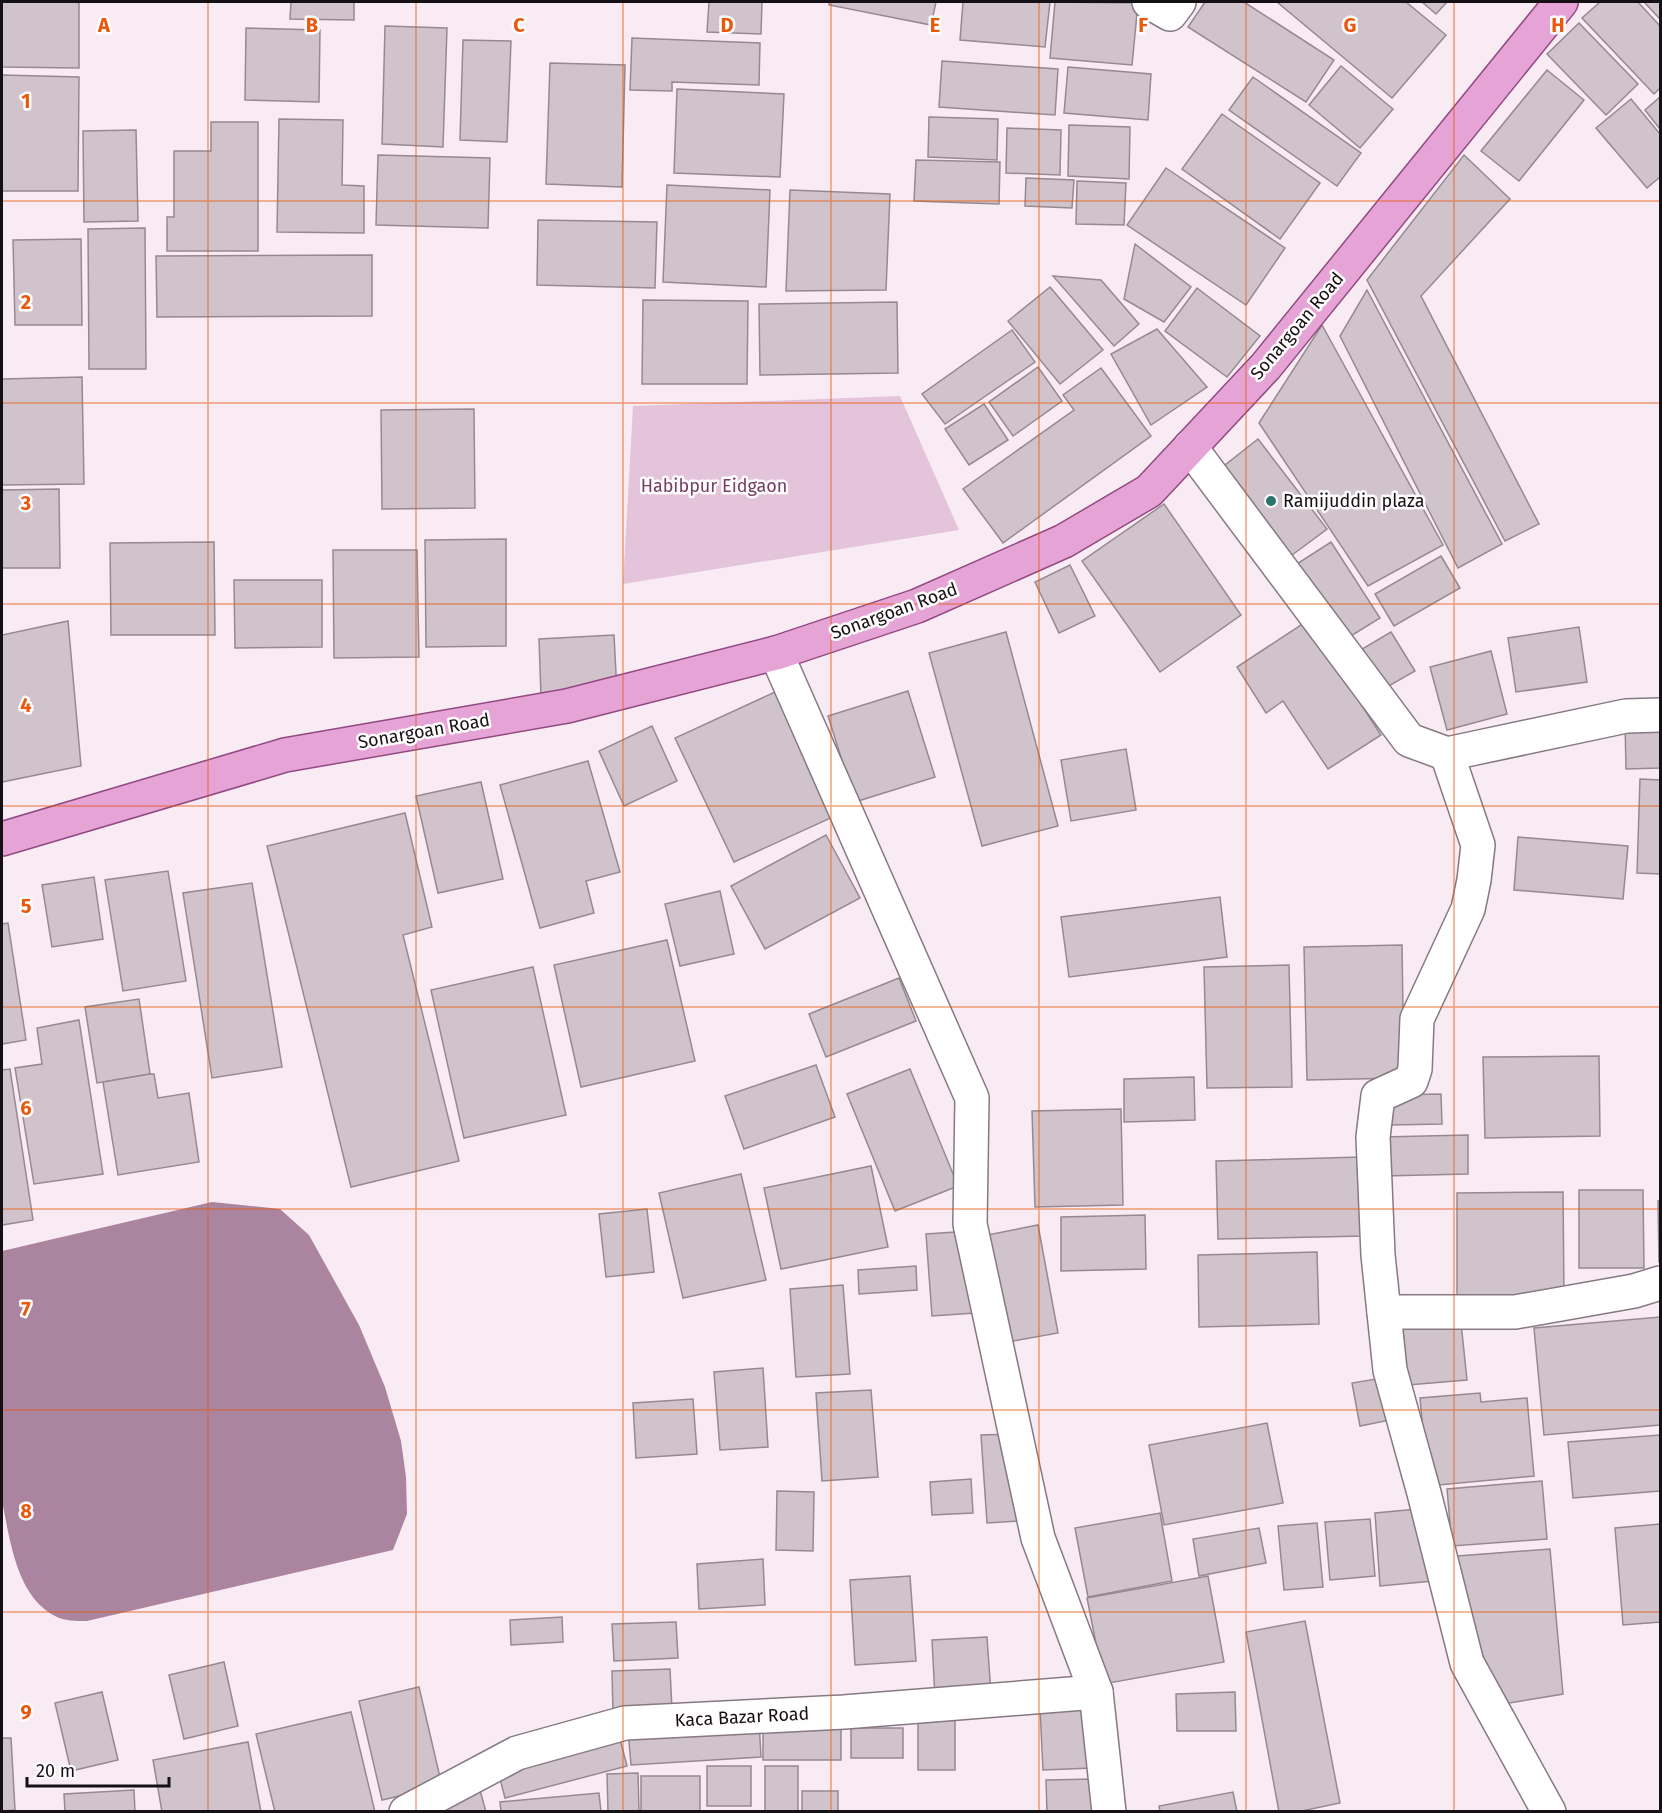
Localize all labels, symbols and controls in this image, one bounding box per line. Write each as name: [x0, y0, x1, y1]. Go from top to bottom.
text: A: [97, 13, 111, 37]
text: B: [306, 13, 318, 37]
text: C: [513, 13, 525, 37]
text: D: [720, 13, 734, 37]
text: E: [930, 13, 940, 37]
text: F: [1138, 13, 1148, 37]
text: G: [1344, 13, 1356, 37]
text: H: [1551, 13, 1565, 37]
text: 1: [21, 89, 31, 113]
street label: Sonargoan Road: [1246, 268, 1348, 384]
text: 2: [21, 290, 31, 314]
park label: Habibpur Eidgaon: [641, 475, 787, 497]
place label: Ramijuddin plaza: [1283, 490, 1425, 512]
text: 3: [20, 491, 31, 515]
marker: Ramijuddin plaza: [1264, 494, 1278, 508]
street label: Sonargoan Road: [828, 578, 960, 644]
text: 4: [20, 693, 32, 717]
street label: Sonargoan Road: [356, 709, 492, 753]
text: 5: [21, 894, 32, 918]
text: 6: [20, 1096, 32, 1120]
text: 7: [21, 1297, 31, 1321]
text: 8: [20, 1499, 32, 1523]
text: 9: [20, 1700, 32, 1724]
street label: Kaca Bazar Road: [674, 1702, 810, 1732]
scale bar: [27, 1750, 170, 1788]
text: 20 m: [36, 1760, 75, 1782]

